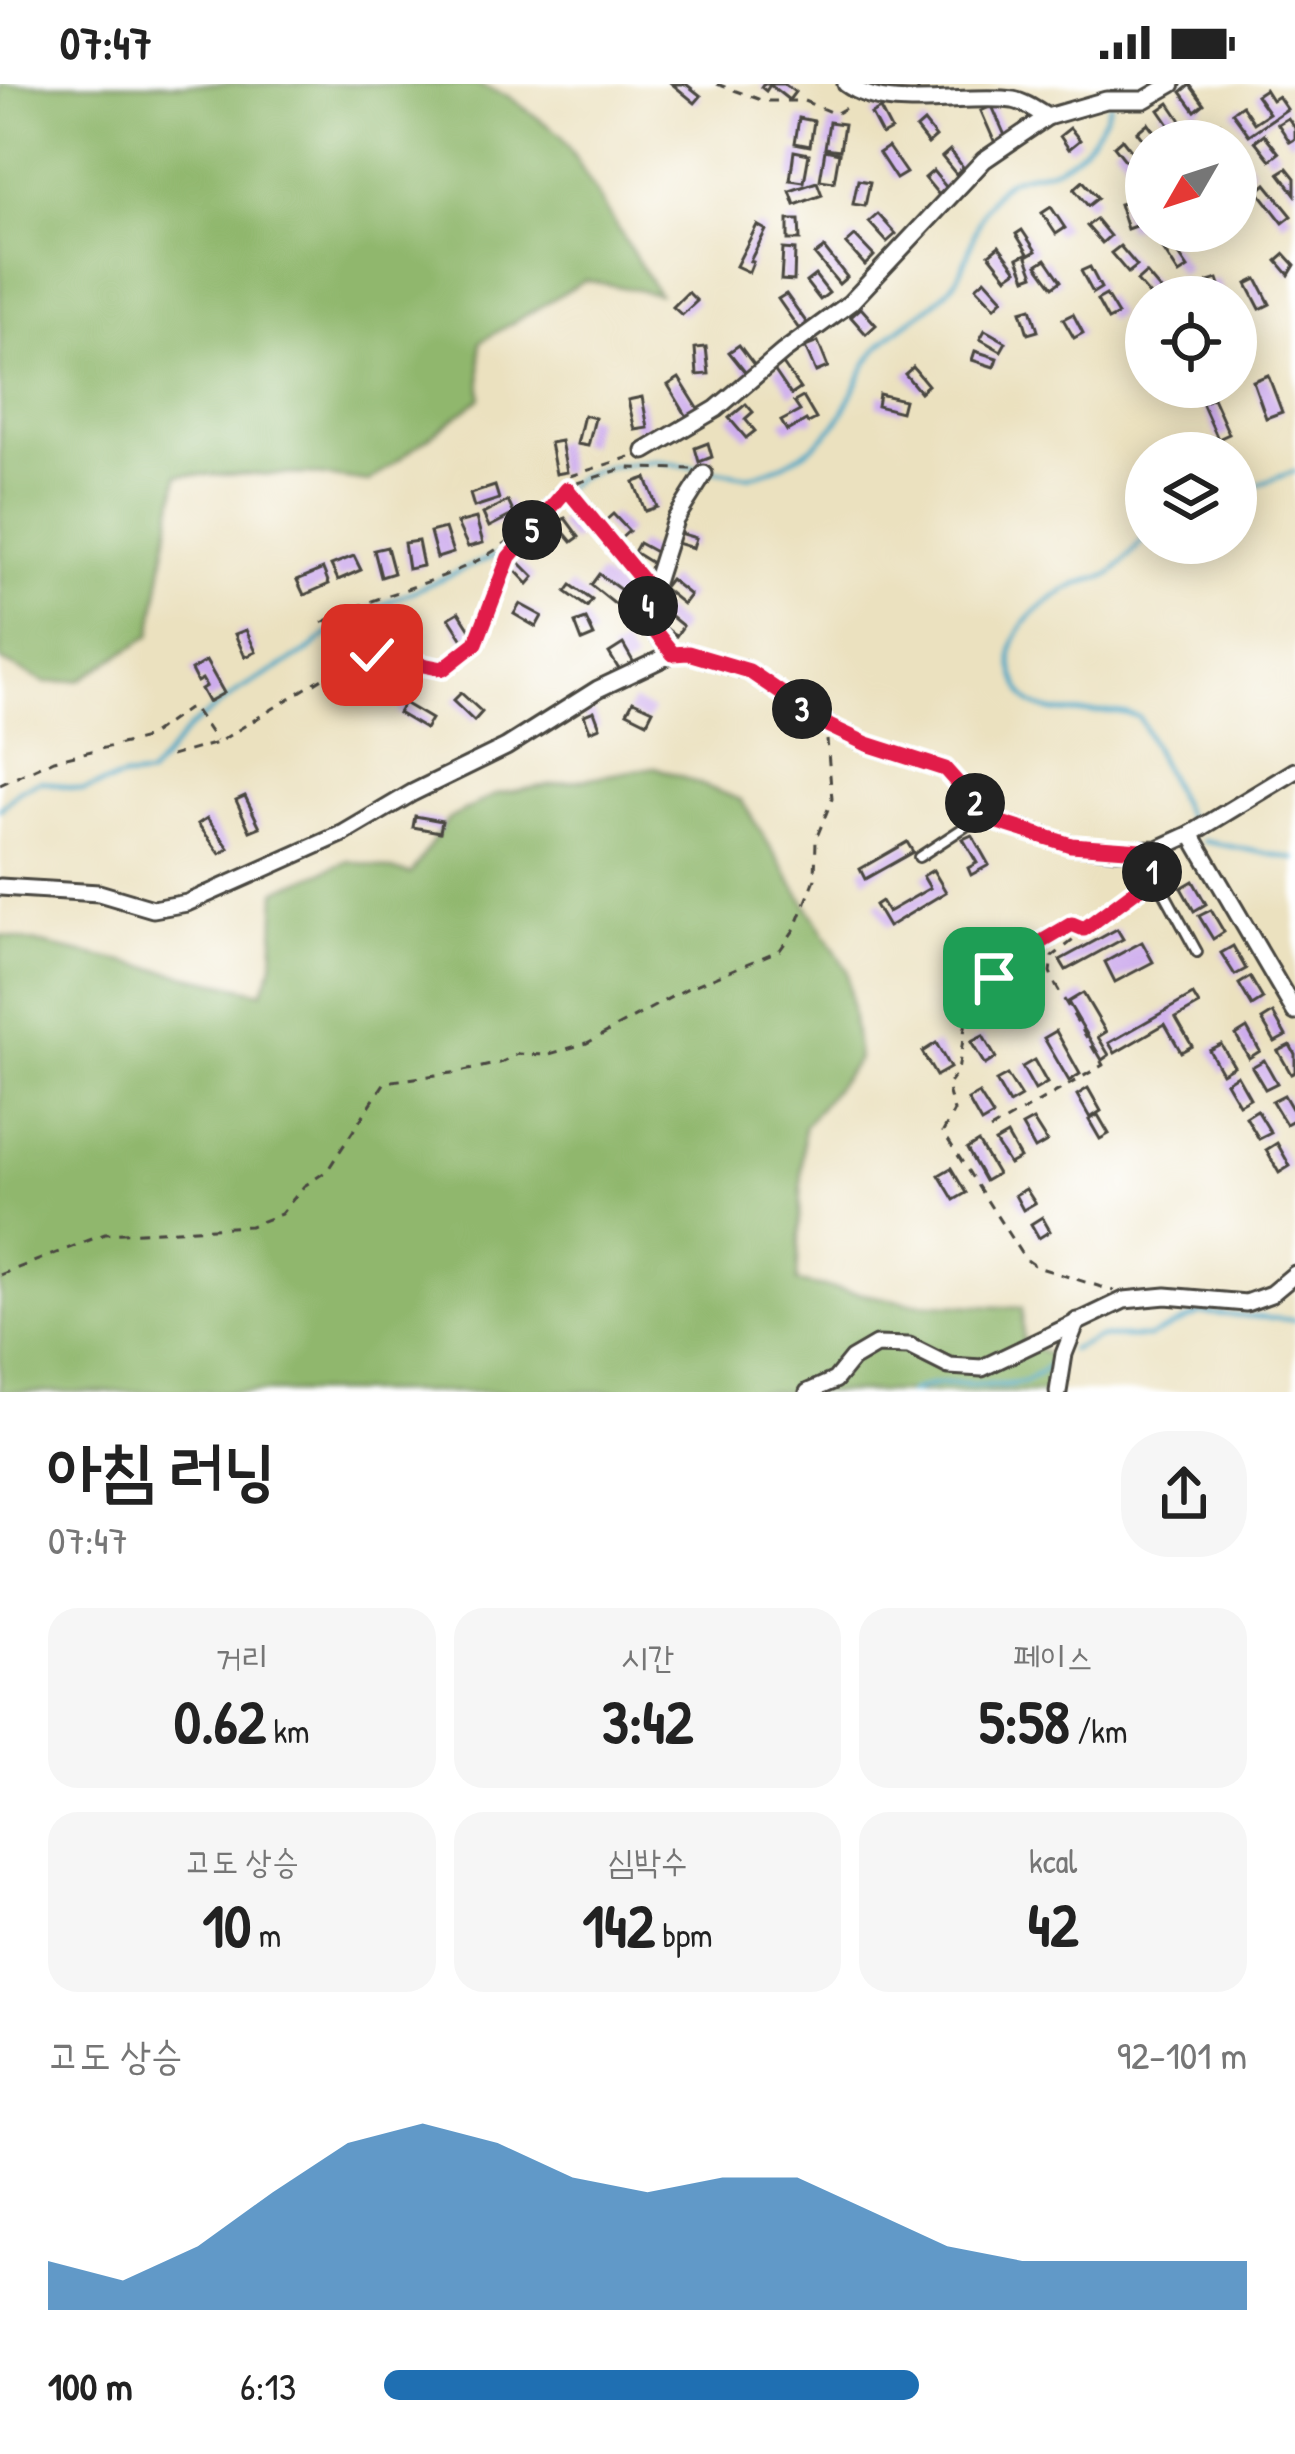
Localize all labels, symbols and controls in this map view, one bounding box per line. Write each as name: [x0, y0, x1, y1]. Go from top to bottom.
text: 07:47: [60, 12, 152, 73]
north arrow: [1125, 120, 1257, 252]
map controls: [1125, 120, 1257, 564]
button: locate: [1125, 276, 1257, 408]
button: layers: [1125, 432, 1257, 564]
pin: 5: [502, 500, 562, 560]
text: 5: [525, 508, 539, 552]
pin: 4: [618, 576, 678, 636]
text: 4: [642, 584, 654, 628]
pin: [321, 604, 423, 706]
icon: check: [339, 622, 405, 688]
pin: 3: [772, 679, 832, 739]
text: 3: [795, 687, 809, 731]
pin: 2: [945, 773, 1005, 833]
text: 2: [967, 781, 983, 825]
pin: 1: [1122, 842, 1182, 902]
text: 1: [1146, 850, 1158, 894]
pin: [943, 927, 1045, 1029]
icon: arrive: [961, 945, 1027, 1011]
text: 아침 러닝: [48, 1423, 276, 1513]
button: share: [1121, 1431, 1247, 1557]
text: 07:47: [48, 1513, 128, 1566]
text: 거리: [215, 1635, 268, 1679]
text: 시간: [621, 1635, 674, 1679]
text: 페이스: [1013, 1635, 1093, 1679]
text: 0.62: [174, 1680, 266, 1762]
text: 3:42: [602, 1680, 693, 1762]
text: 5:58: [979, 1680, 1070, 1762]
text: km: [266, 1709, 310, 1753]
text: /km: [1070, 1709, 1127, 1753]
text: 고도 상승: [185, 1839, 299, 1883]
text: 심박수: [608, 1839, 687, 1883]
text: kcal: [1029, 1839, 1077, 1883]
text: 42: [1028, 1883, 1078, 1965]
text: 10: [202, 1884, 251, 1966]
text: 142: [582, 1884, 655, 1966]
text: m: [251, 1913, 281, 1957]
text: bpm: [655, 1913, 713, 1957]
text: 고도 상승: [48, 2028, 183, 2081]
text: 92–101 m: [1117, 2028, 1247, 2081]
text: 100 m: [48, 2359, 133, 2412]
text: 6:13: [240, 2359, 296, 2412]

